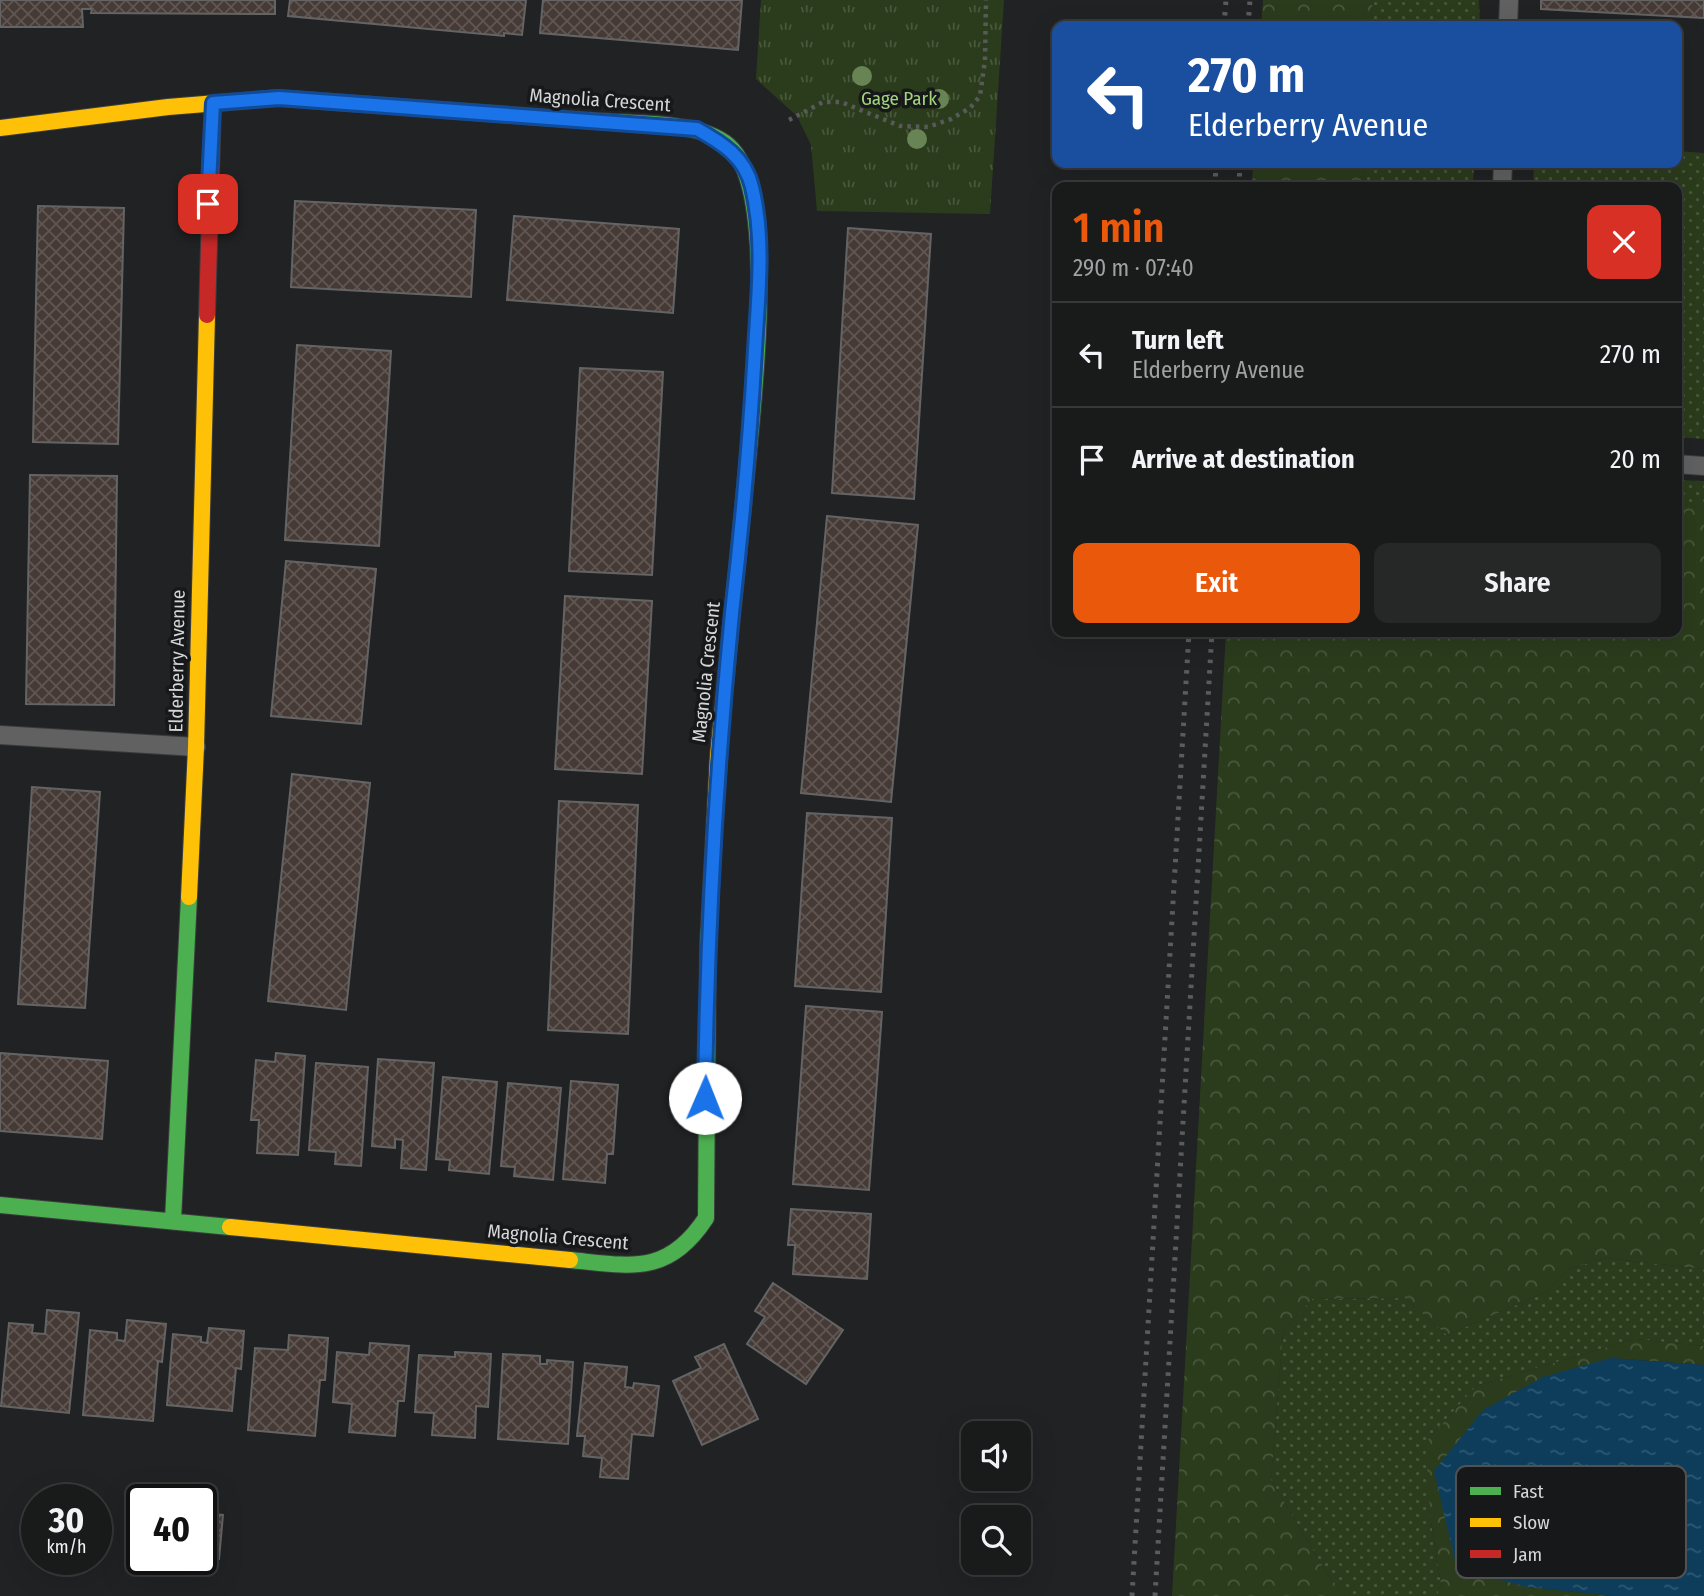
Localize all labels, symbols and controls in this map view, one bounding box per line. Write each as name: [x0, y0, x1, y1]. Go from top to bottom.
text: 270 m: [1188, 46, 1305, 105]
icon: left: [1073, 49, 1164, 140]
street label: Magnolia Crescent: [529, 84, 672, 116]
park label: Gage Park: [861, 87, 937, 110]
text: Elderberry Avenue: [1188, 106, 1428, 144]
pin: [178, 174, 238, 234]
icon: arrive: [189, 185, 227, 223]
text: 1 min: [1073, 203, 1164, 253]
button: close: [1587, 205, 1661, 279]
text: 290 m · 07:40: [1073, 254, 1194, 282]
text: Turn left: [1132, 325, 1224, 356]
icon: left: [1073, 336, 1111, 374]
text: 270 m: [1600, 339, 1661, 370]
text: Elderberry Avenue: [1132, 356, 1305, 384]
icon: arrive: [1073, 441, 1111, 479]
text: Arrive at destination: [1132, 444, 1355, 475]
text: 20 m: [1610, 444, 1661, 475]
button: Exit: [1073, 543, 1360, 623]
button: Share: [1374, 543, 1661, 623]
street label: Elderberry Avenue: [164, 589, 190, 733]
street label: Magnolia Crescent: [687, 600, 725, 744]
position arrow: [668, 1061, 742, 1135]
street label: Magnolia Crescent: [487, 1219, 630, 1255]
map controls: [961, 1421, 1031, 1575]
button: sound: [961, 1421, 1031, 1491]
legend: [1456, 1466, 1686, 1578]
text: Fast: [1513, 1480, 1544, 1503]
speed limit sign: 40: [126, 1484, 217, 1575]
text: 30: [49, 1499, 84, 1541]
button: search: [961, 1505, 1031, 1575]
text: Slow: [1513, 1511, 1550, 1534]
text: km/h: [46, 1536, 87, 1558]
text: Jam: [1513, 1543, 1542, 1566]

